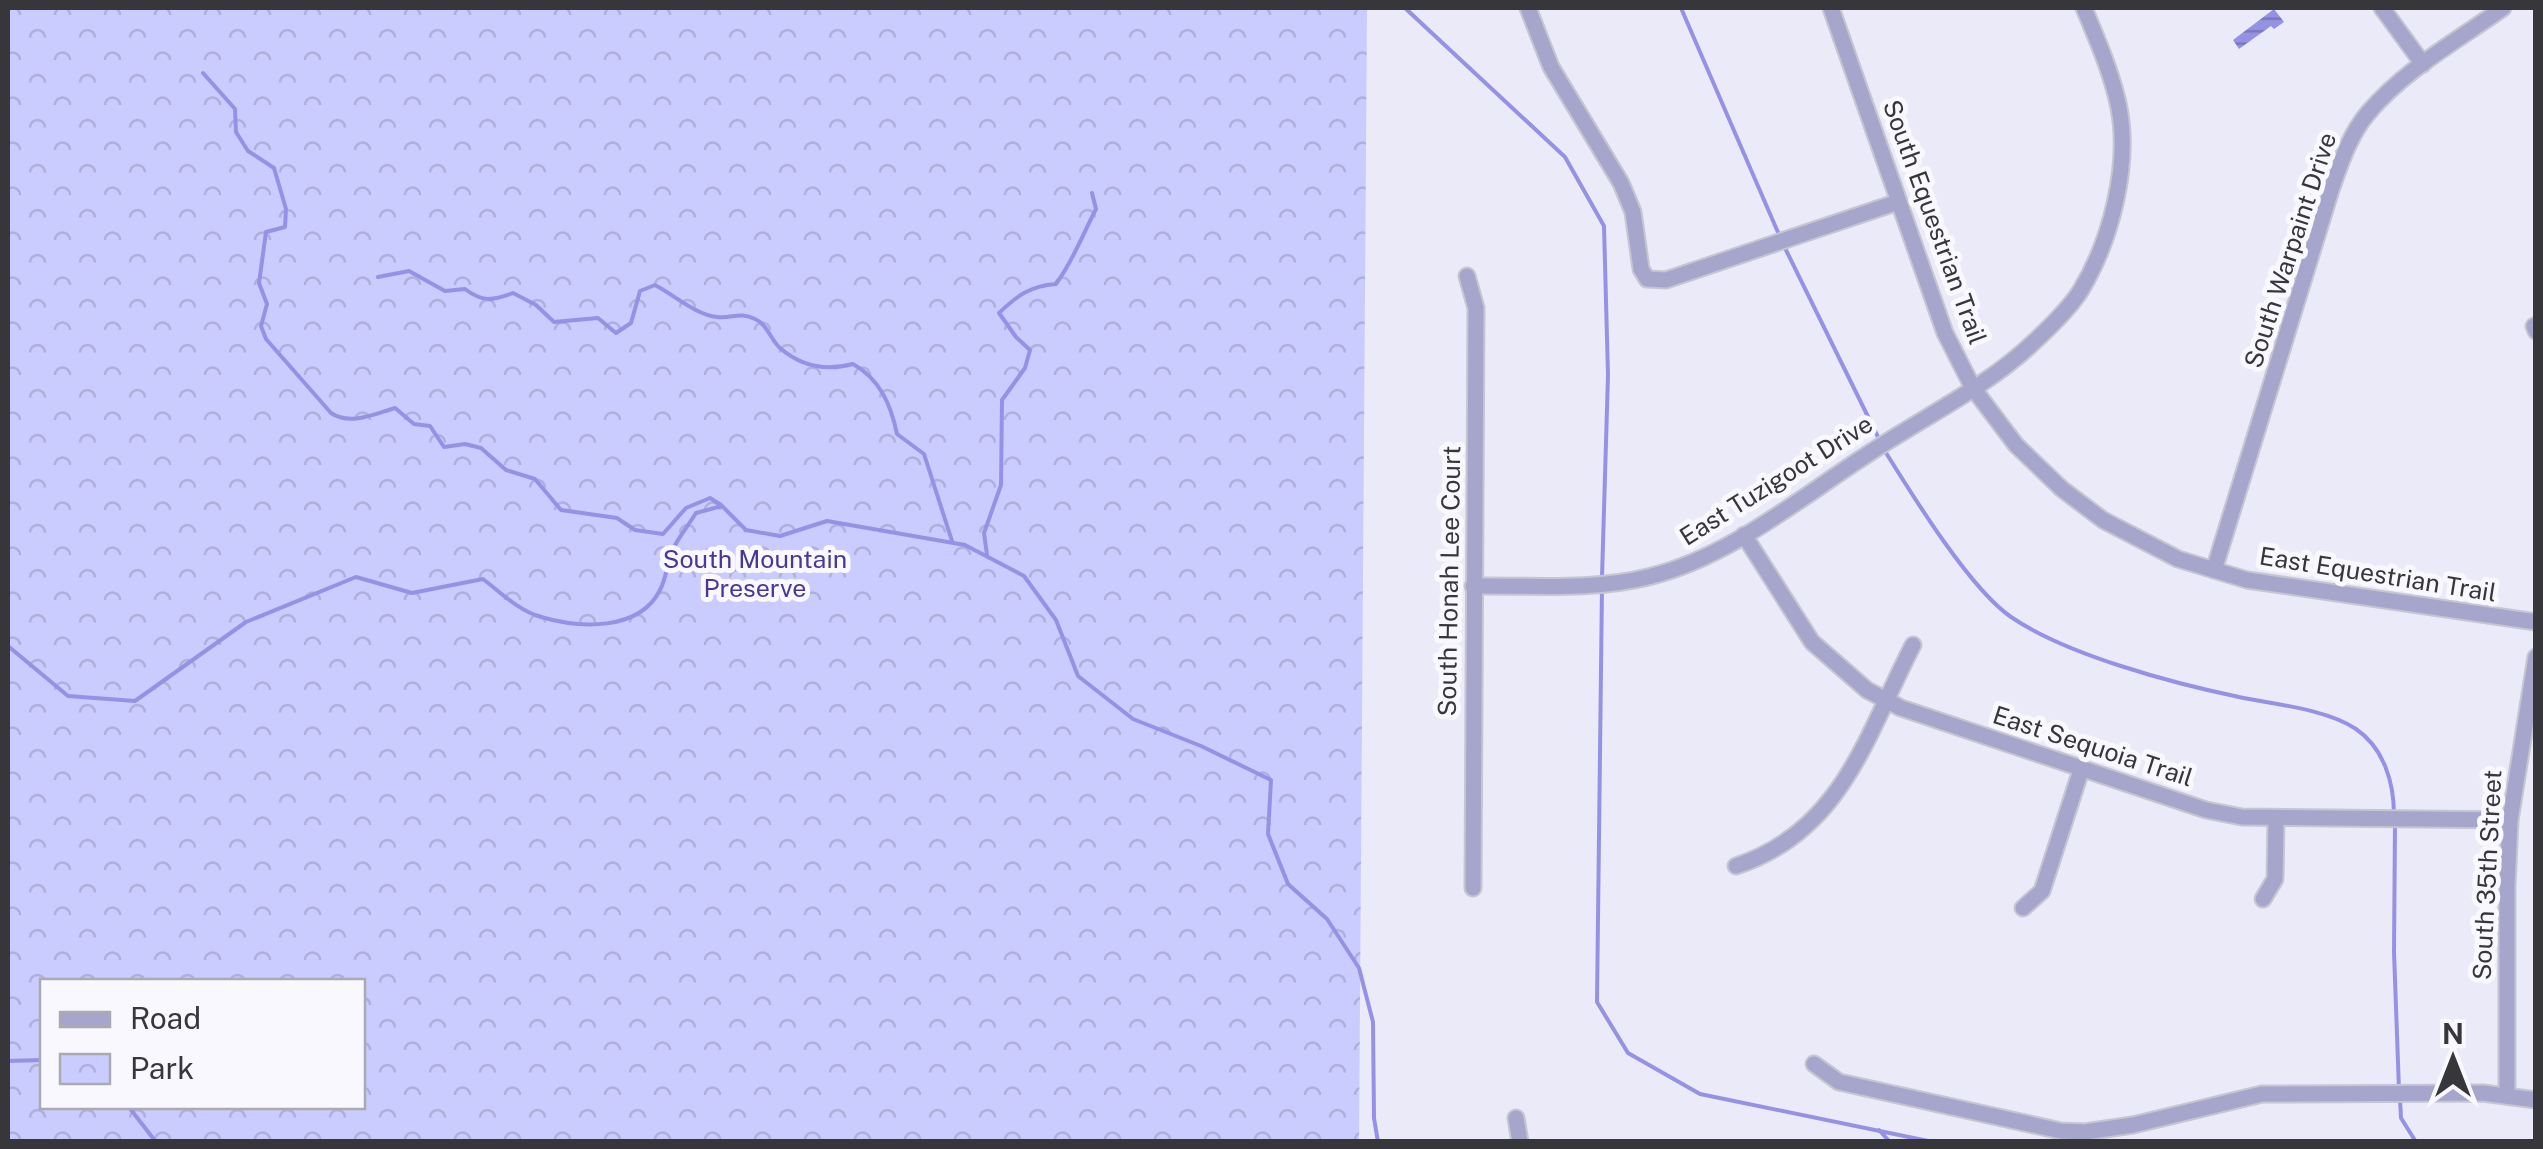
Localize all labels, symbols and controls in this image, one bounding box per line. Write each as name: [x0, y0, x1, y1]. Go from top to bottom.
street label: South Equestrian Trail: [1877, 96, 1993, 348]
street label: South Warpaint Drive: [2238, 129, 2342, 371]
street label: East Tuzigoot Drive: [1674, 409, 1878, 551]
street label: South Honah Lee Court: [1432, 445, 1466, 717]
street label: East Equestrian Trail: [2257, 540, 2499, 608]
park label: South Mountain Preserve: [663, 544, 847, 603]
street label: East Sequoia Trail: [1989, 699, 2197, 793]
street label: South 35th Street: [2467, 769, 2507, 981]
legend: [40, 979, 365, 1109]
text: Road: [130, 1000, 201, 1036]
north arrow: [2403, 1009, 2503, 1109]
text: N: [2442, 1017, 2464, 1050]
text: Park: [130, 1050, 194, 1086]

